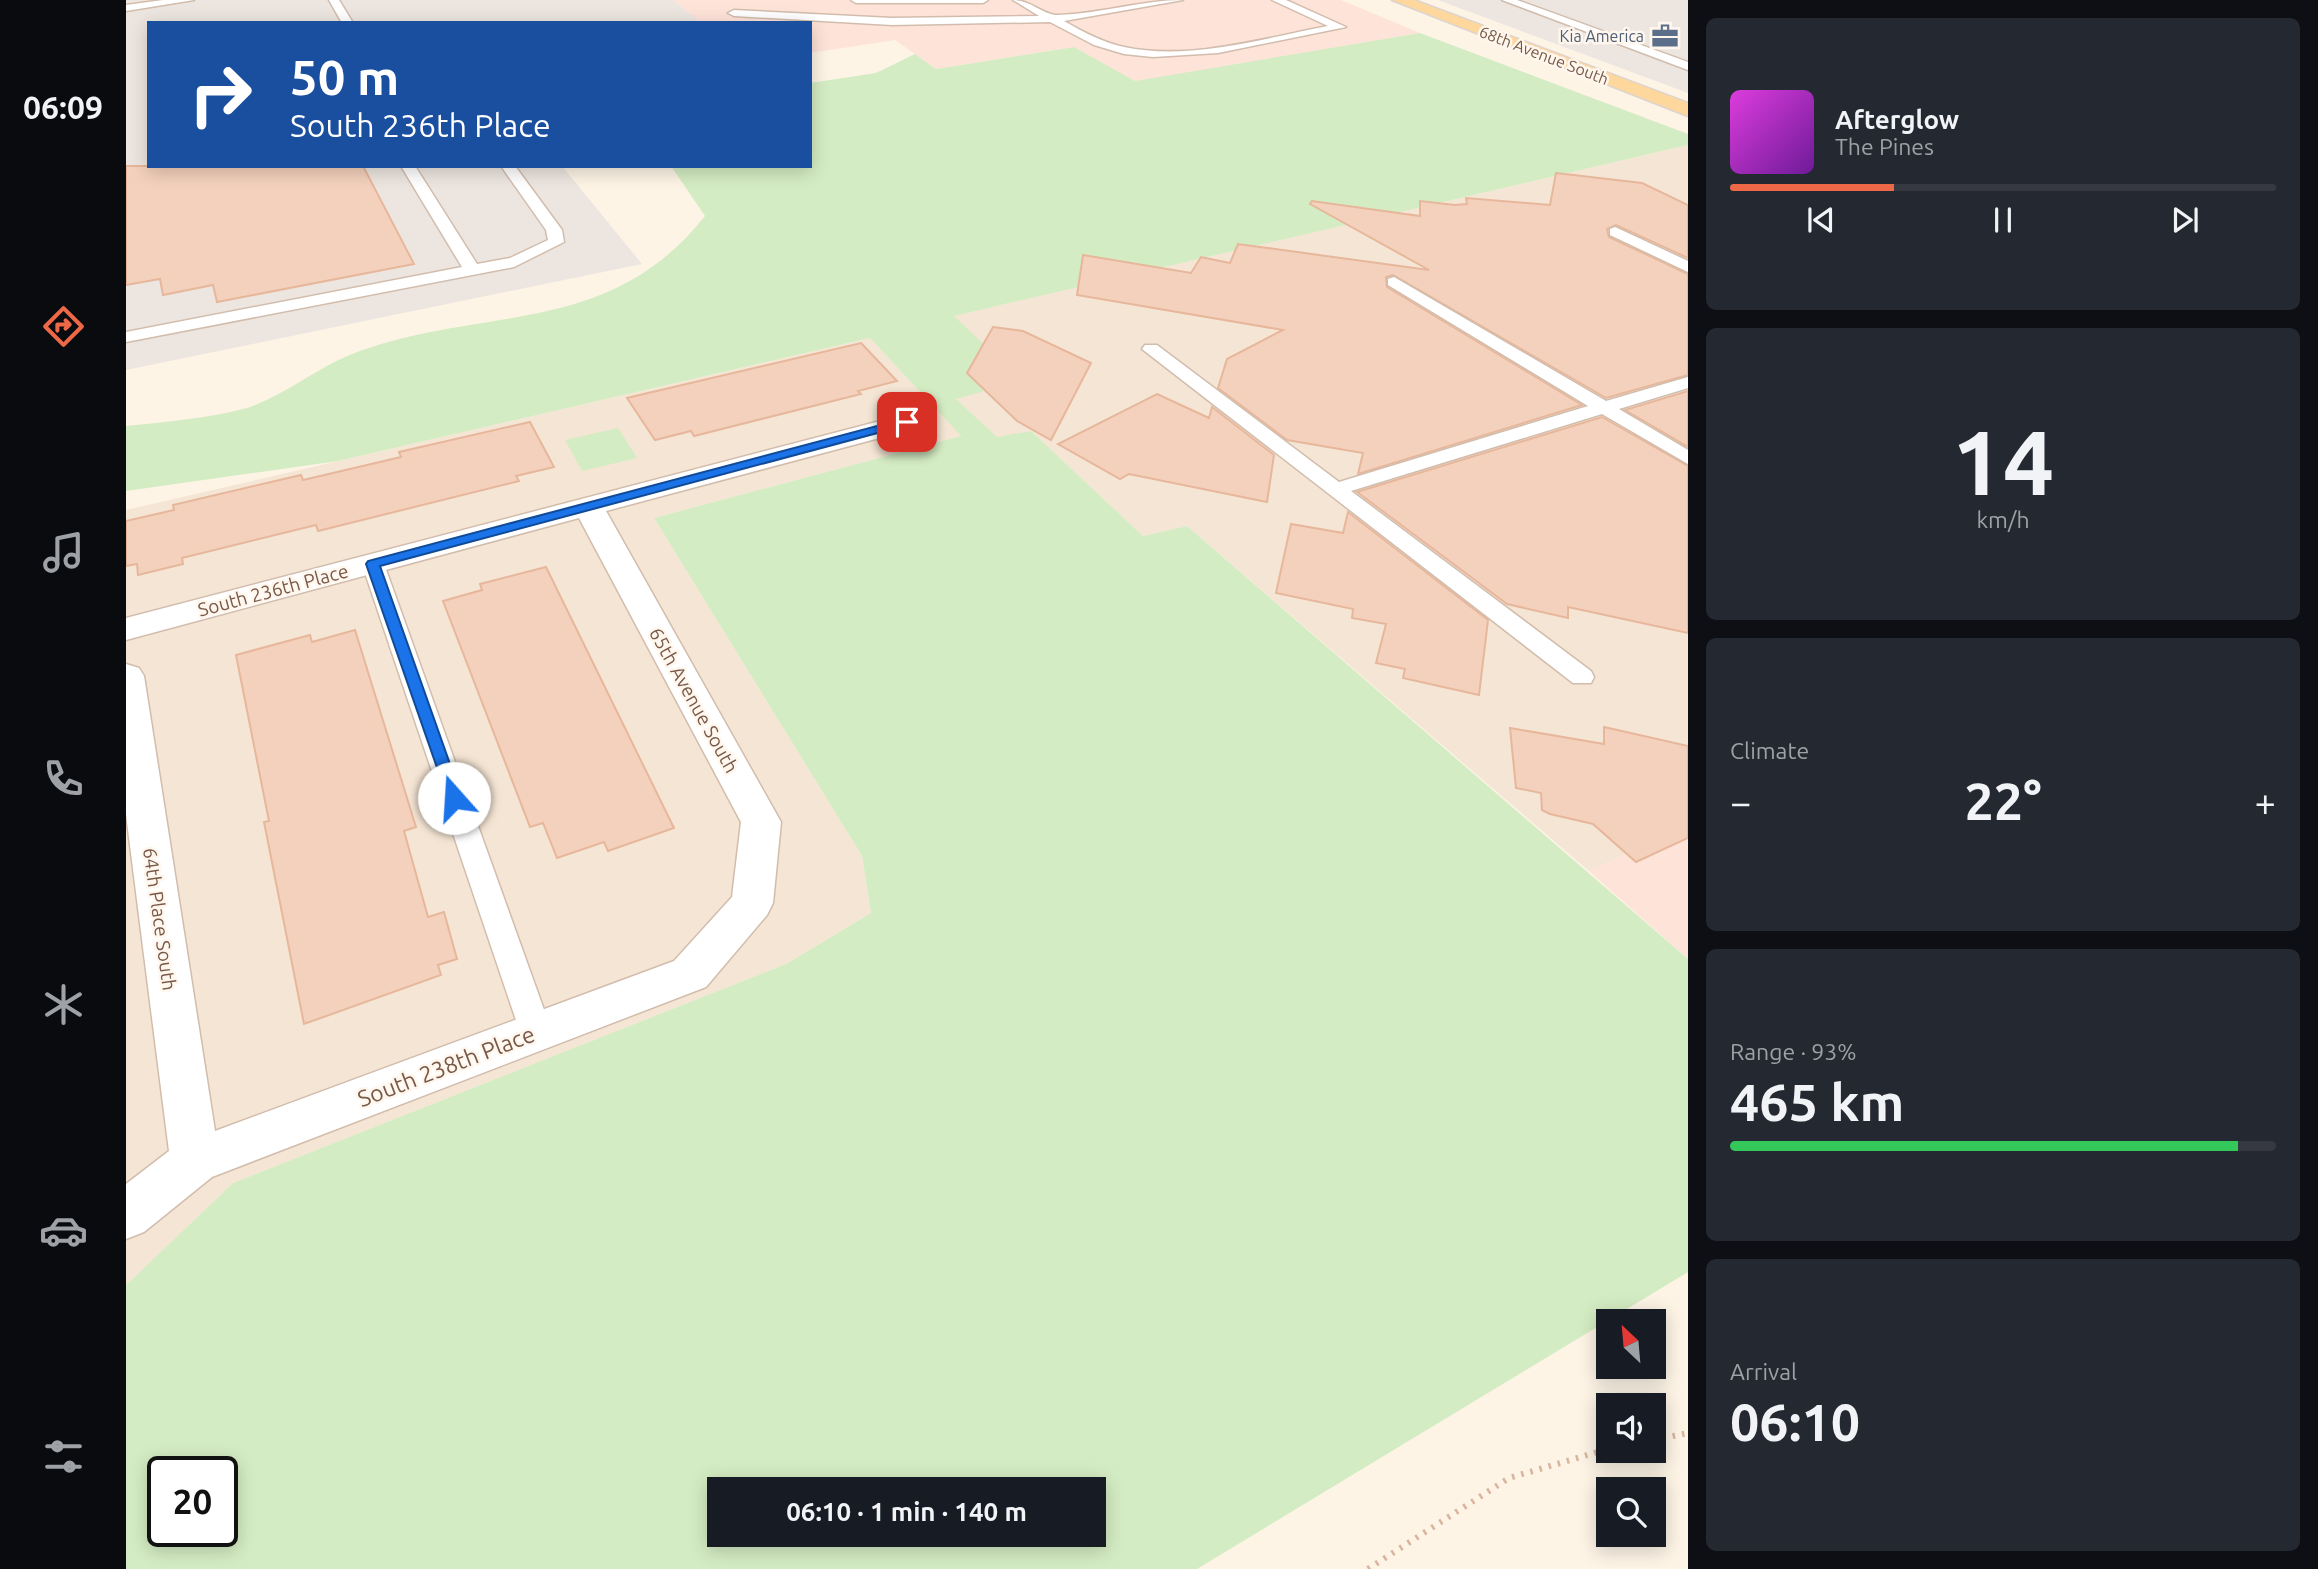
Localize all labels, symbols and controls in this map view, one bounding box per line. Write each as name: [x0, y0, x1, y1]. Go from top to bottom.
office icon: Kia America: [1650, 21, 1680, 51]
street label: 68th Avenue South: [1477, 22, 1611, 88]
place label: Kia America: [1560, 27, 1644, 45]
icon: right: [175, 49, 266, 140]
text: 50 m: [290, 49, 399, 104]
text: 06:09: [23, 89, 103, 125]
text: Afterglow: [1835, 105, 1959, 134]
text: South 236th Place: [290, 107, 551, 143]
text: The Pines: [1835, 134, 1934, 159]
icon: previous: [1802, 201, 1840, 239]
icon: pause: [1984, 201, 2022, 239]
icon: next: [2166, 201, 2204, 239]
icon: directions: [39, 302, 88, 351]
pin: [877, 392, 937, 452]
icon: arrive: [888, 403, 926, 441]
text: 14: [1952, 410, 2054, 512]
text: km/h: [1976, 507, 2030, 532]
icon: music: [39, 528, 88, 577]
street label: South 236th Place: [195, 559, 351, 621]
street label: 65th Avenue South: [645, 624, 743, 776]
text: Climate: [1730, 738, 1809, 763]
icon: phone: [39, 754, 88, 803]
position arrow: [417, 761, 491, 835]
text: 22°: [1964, 772, 2042, 830]
text: −: [1730, 781, 1751, 823]
text: +: [2255, 781, 2276, 823]
street label: 64th Place South: [139, 846, 181, 992]
icon: climate: [39, 980, 88, 1029]
street label: South 238th Place: [354, 1021, 538, 1111]
text: Range · 93%: [1730, 1039, 1857, 1064]
text: 465 km: [1730, 1073, 1904, 1131]
icon: car: [39, 1206, 88, 1255]
north arrow: [1596, 1309, 1666, 1379]
map controls: [1596, 1309, 1666, 1547]
text: Arrival: [1730, 1359, 1797, 1384]
button: sound: [1596, 1393, 1666, 1463]
text: 06:10: [1730, 1393, 1860, 1451]
icon: filters: [39, 1432, 88, 1481]
speed limit sign: 20: [147, 1456, 238, 1547]
button: search: [1596, 1477, 1666, 1547]
text: 06:10 · 1 min · 140 m: [786, 1497, 1027, 1526]

